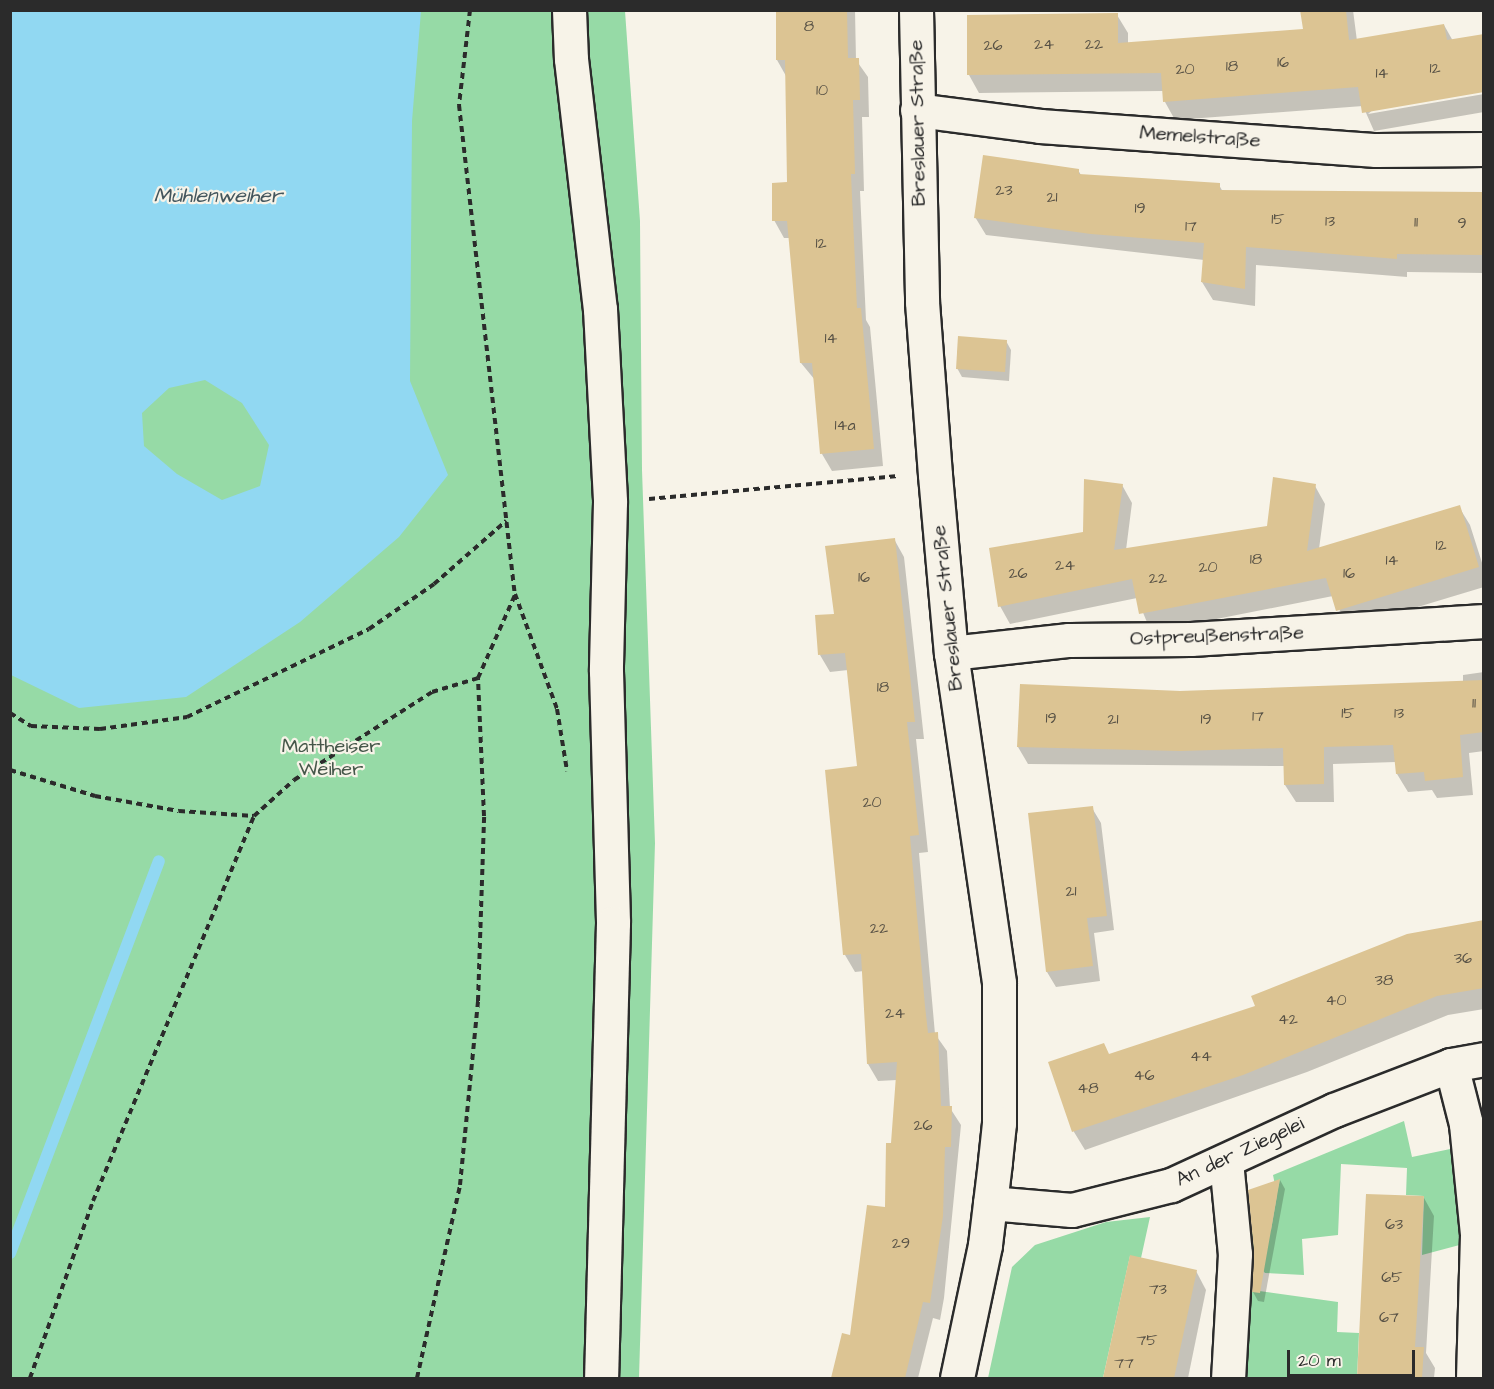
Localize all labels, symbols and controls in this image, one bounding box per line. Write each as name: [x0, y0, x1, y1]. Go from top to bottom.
house number: 8: [804, 16, 814, 36]
house number: 24: [1034, 34, 1054, 54]
house number: 22: [1085, 34, 1103, 54]
house number: 26: [983, 35, 1003, 55]
street label: Breslauer Straße: [905, 39, 931, 207]
house number: 16: [1277, 52, 1289, 72]
house number: 18: [1226, 56, 1238, 76]
house number: 12: [1429, 58, 1441, 78]
house number: 20: [1175, 59, 1195, 79]
house number: 14: [1376, 63, 1388, 83]
house number: 10: [816, 80, 828, 100]
street label: Memelstraße: [1139, 121, 1261, 153]
house number: 23: [995, 180, 1013, 200]
water label: Mühlenweiher: [154, 183, 282, 209]
house number: 21: [1046, 187, 1058, 207]
house number: 19: [1134, 198, 1146, 218]
house number: 15: [1271, 209, 1285, 229]
house number: 13: [1325, 211, 1335, 231]
house number: 11: [1414, 212, 1418, 232]
house number: 9: [1457, 213, 1467, 233]
house number: 17: [1185, 216, 1197, 236]
house number: 12: [815, 233, 827, 253]
house number: 14: [825, 328, 837, 348]
house number: 14a: [834, 415, 856, 435]
street label: Breslauer Straße: [927, 524, 969, 692]
house number: 12: [1435, 535, 1447, 555]
house number: 18: [1250, 549, 1262, 569]
house number: 14: [1386, 550, 1398, 570]
house number: 24: [1055, 555, 1075, 575]
house number: 20: [1198, 557, 1218, 577]
house number: 26: [1008, 563, 1028, 583]
house number: 16: [1343, 563, 1355, 583]
house number: 16: [858, 567, 870, 587]
house number: 22: [1149, 568, 1167, 588]
street label: Ostpreußenstraße: [1130, 621, 1304, 651]
house number: 18: [877, 677, 889, 697]
house number: 11: [1472, 693, 1476, 713]
house number: 15: [1341, 703, 1355, 723]
house number: 13: [1394, 703, 1404, 723]
house number: 17: [1252, 706, 1264, 726]
house number: 19: [1045, 708, 1057, 728]
house number: 21: [1107, 709, 1119, 729]
house number: 19: [1200, 709, 1212, 729]
park label: Mattheiser Weiher: [282, 734, 380, 781]
house number: 20: [862, 792, 882, 812]
house number: 21: [1065, 881, 1077, 901]
house number: 22: [870, 918, 888, 938]
house number: 36: [1454, 948, 1472, 968]
house number: 38: [1375, 970, 1393, 990]
house number: 40: [1326, 990, 1346, 1010]
house number: 24: [885, 1003, 905, 1023]
house number: 42: [1278, 1009, 1298, 1029]
house number: 44: [1190, 1046, 1212, 1066]
house number: 46: [1134, 1065, 1154, 1085]
house number: 48: [1077, 1078, 1099, 1098]
street label: An der Ziegelei: [1172, 1112, 1308, 1192]
house number: 26: [913, 1115, 933, 1135]
house number: 63: [1385, 1214, 1403, 1234]
house number: 29: [892, 1233, 910, 1253]
house number: 65: [1381, 1267, 1403, 1287]
house number: 73: [1149, 1279, 1167, 1299]
house number: 67: [1379, 1307, 1399, 1327]
house number: 75: [1136, 1330, 1158, 1350]
scale bar: [1290, 1338, 1418, 1376]
text: 20 m: [1298, 1348, 1341, 1373]
house number: 77: [1114, 1353, 1134, 1373]

